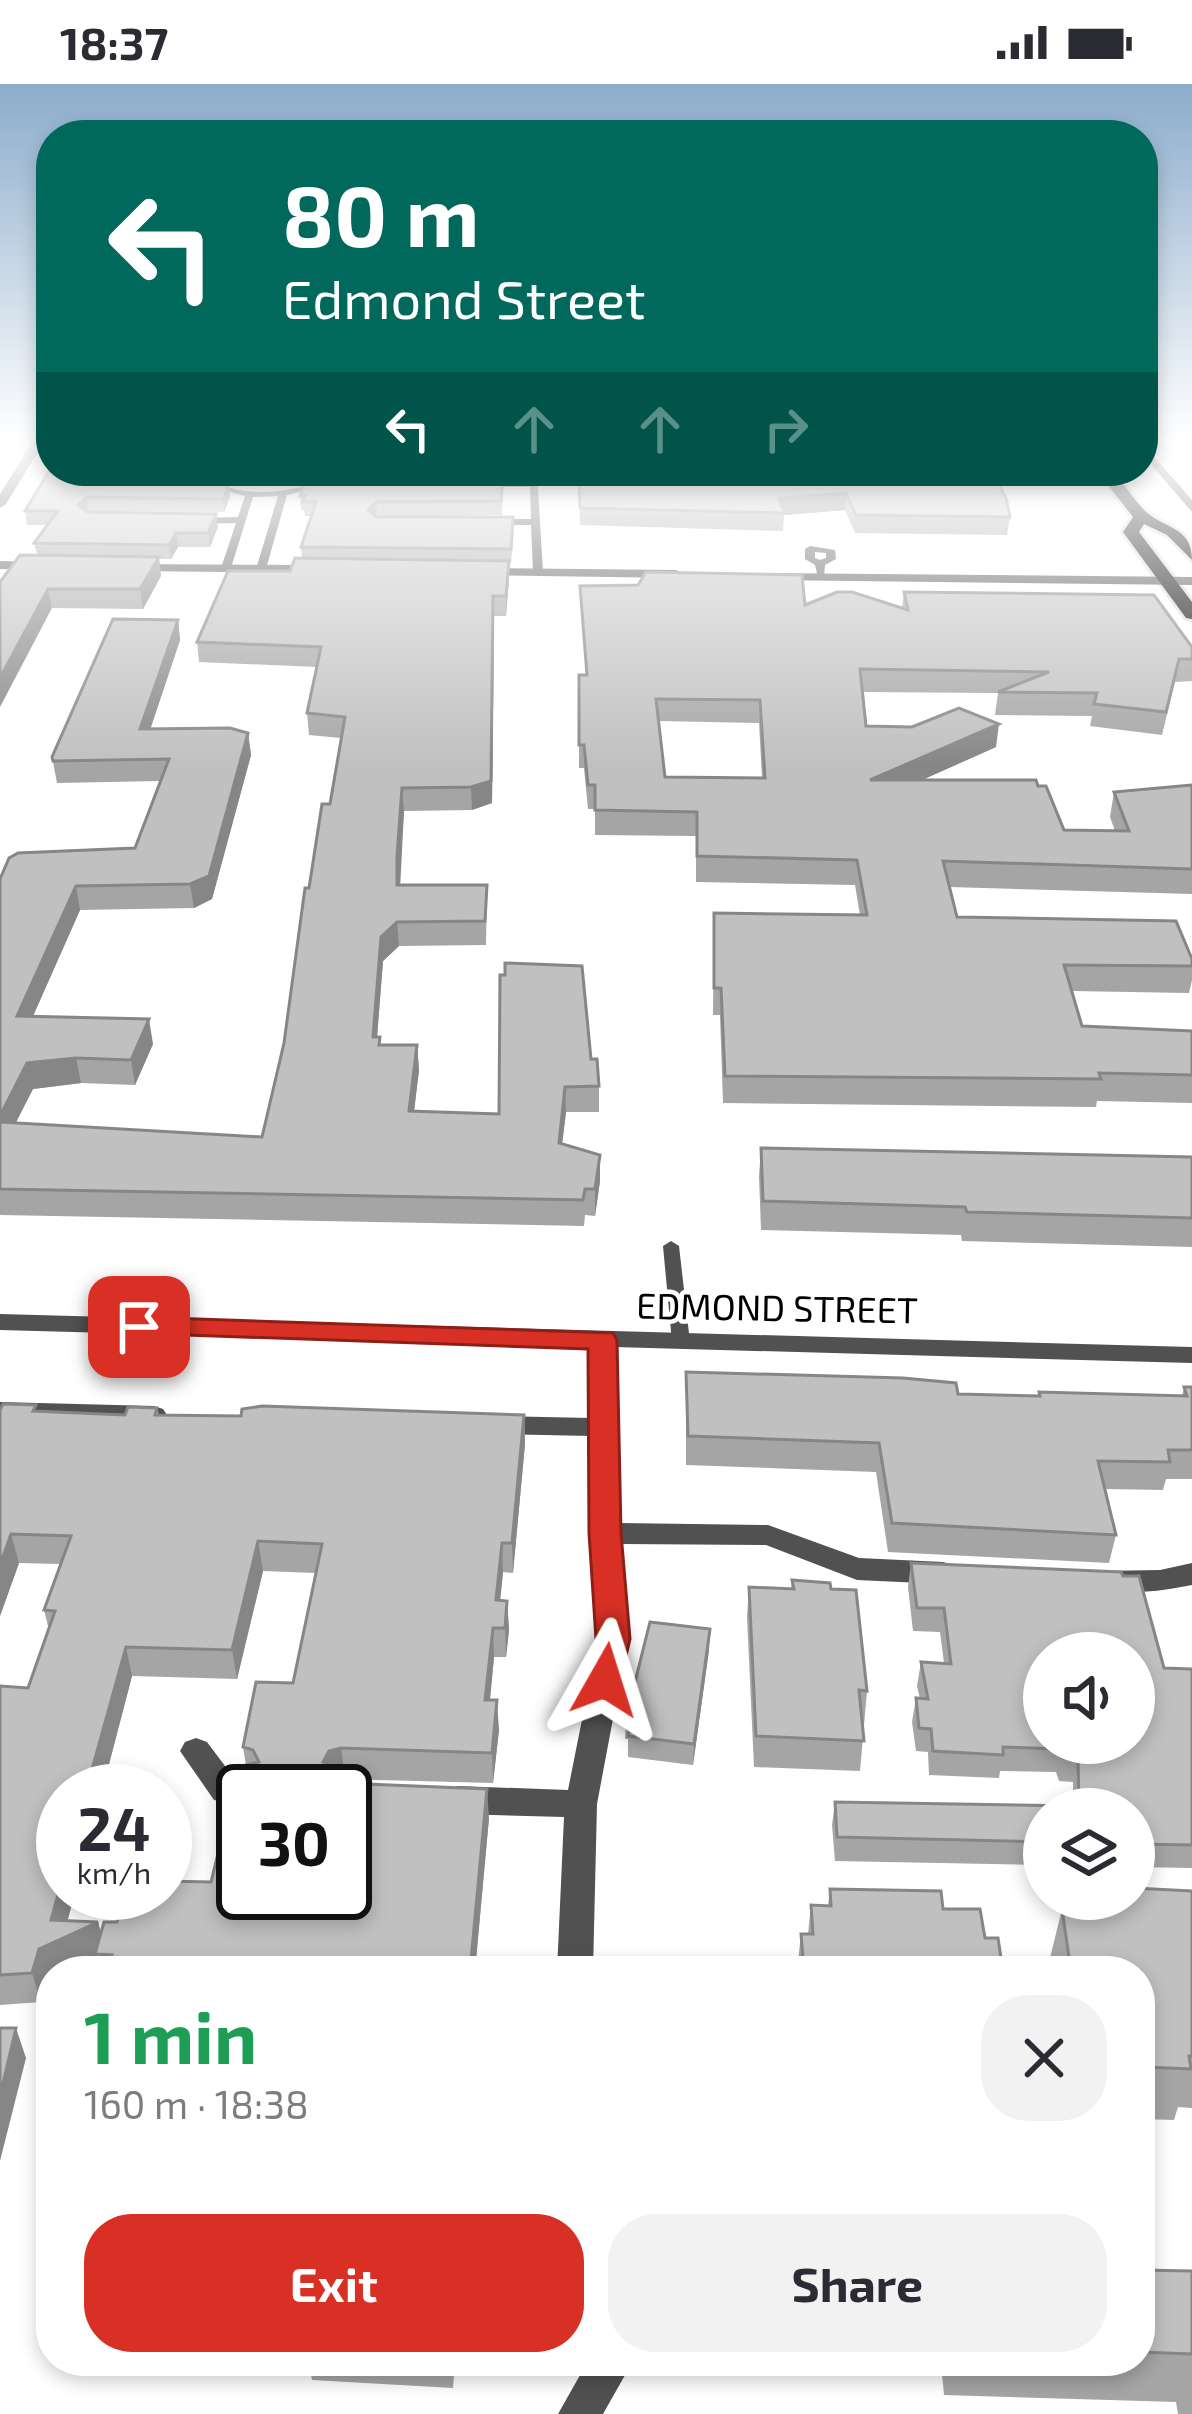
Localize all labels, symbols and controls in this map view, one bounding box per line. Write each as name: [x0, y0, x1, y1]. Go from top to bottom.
text: 18:37: [60, 15, 168, 69]
text: 80 m: [282, 163, 479, 264]
icon: left: [84, 168, 240, 324]
text: Edmond Street: [282, 265, 646, 330]
icon: left: [375, 396, 441, 462]
icon: ahead: [501, 396, 567, 462]
icon: ahead: [627, 396, 693, 462]
icon: right: [753, 396, 819, 462]
pin: [88, 1276, 190, 1378]
street label: EDMOND STREET: [636, 1283, 918, 1330]
icon: arrive: [106, 1294, 172, 1360]
position arrow: [542, 1617, 668, 1743]
map controls: [1023, 1632, 1155, 1920]
button: sound: [1023, 1632, 1155, 1764]
speed limit sign: 30: [216, 1764, 372, 1920]
button: layers: [1023, 1788, 1155, 1920]
text: 24: [77, 1791, 151, 1863]
text: km/h: [77, 1854, 151, 1890]
text: 1 min: [84, 1992, 257, 2078]
button: close: [981, 1995, 1107, 2121]
text: 160 m · 18:38: [84, 2080, 309, 2127]
button: Exit: [84, 2214, 584, 2352]
button: Share: [608, 2214, 1107, 2352]

